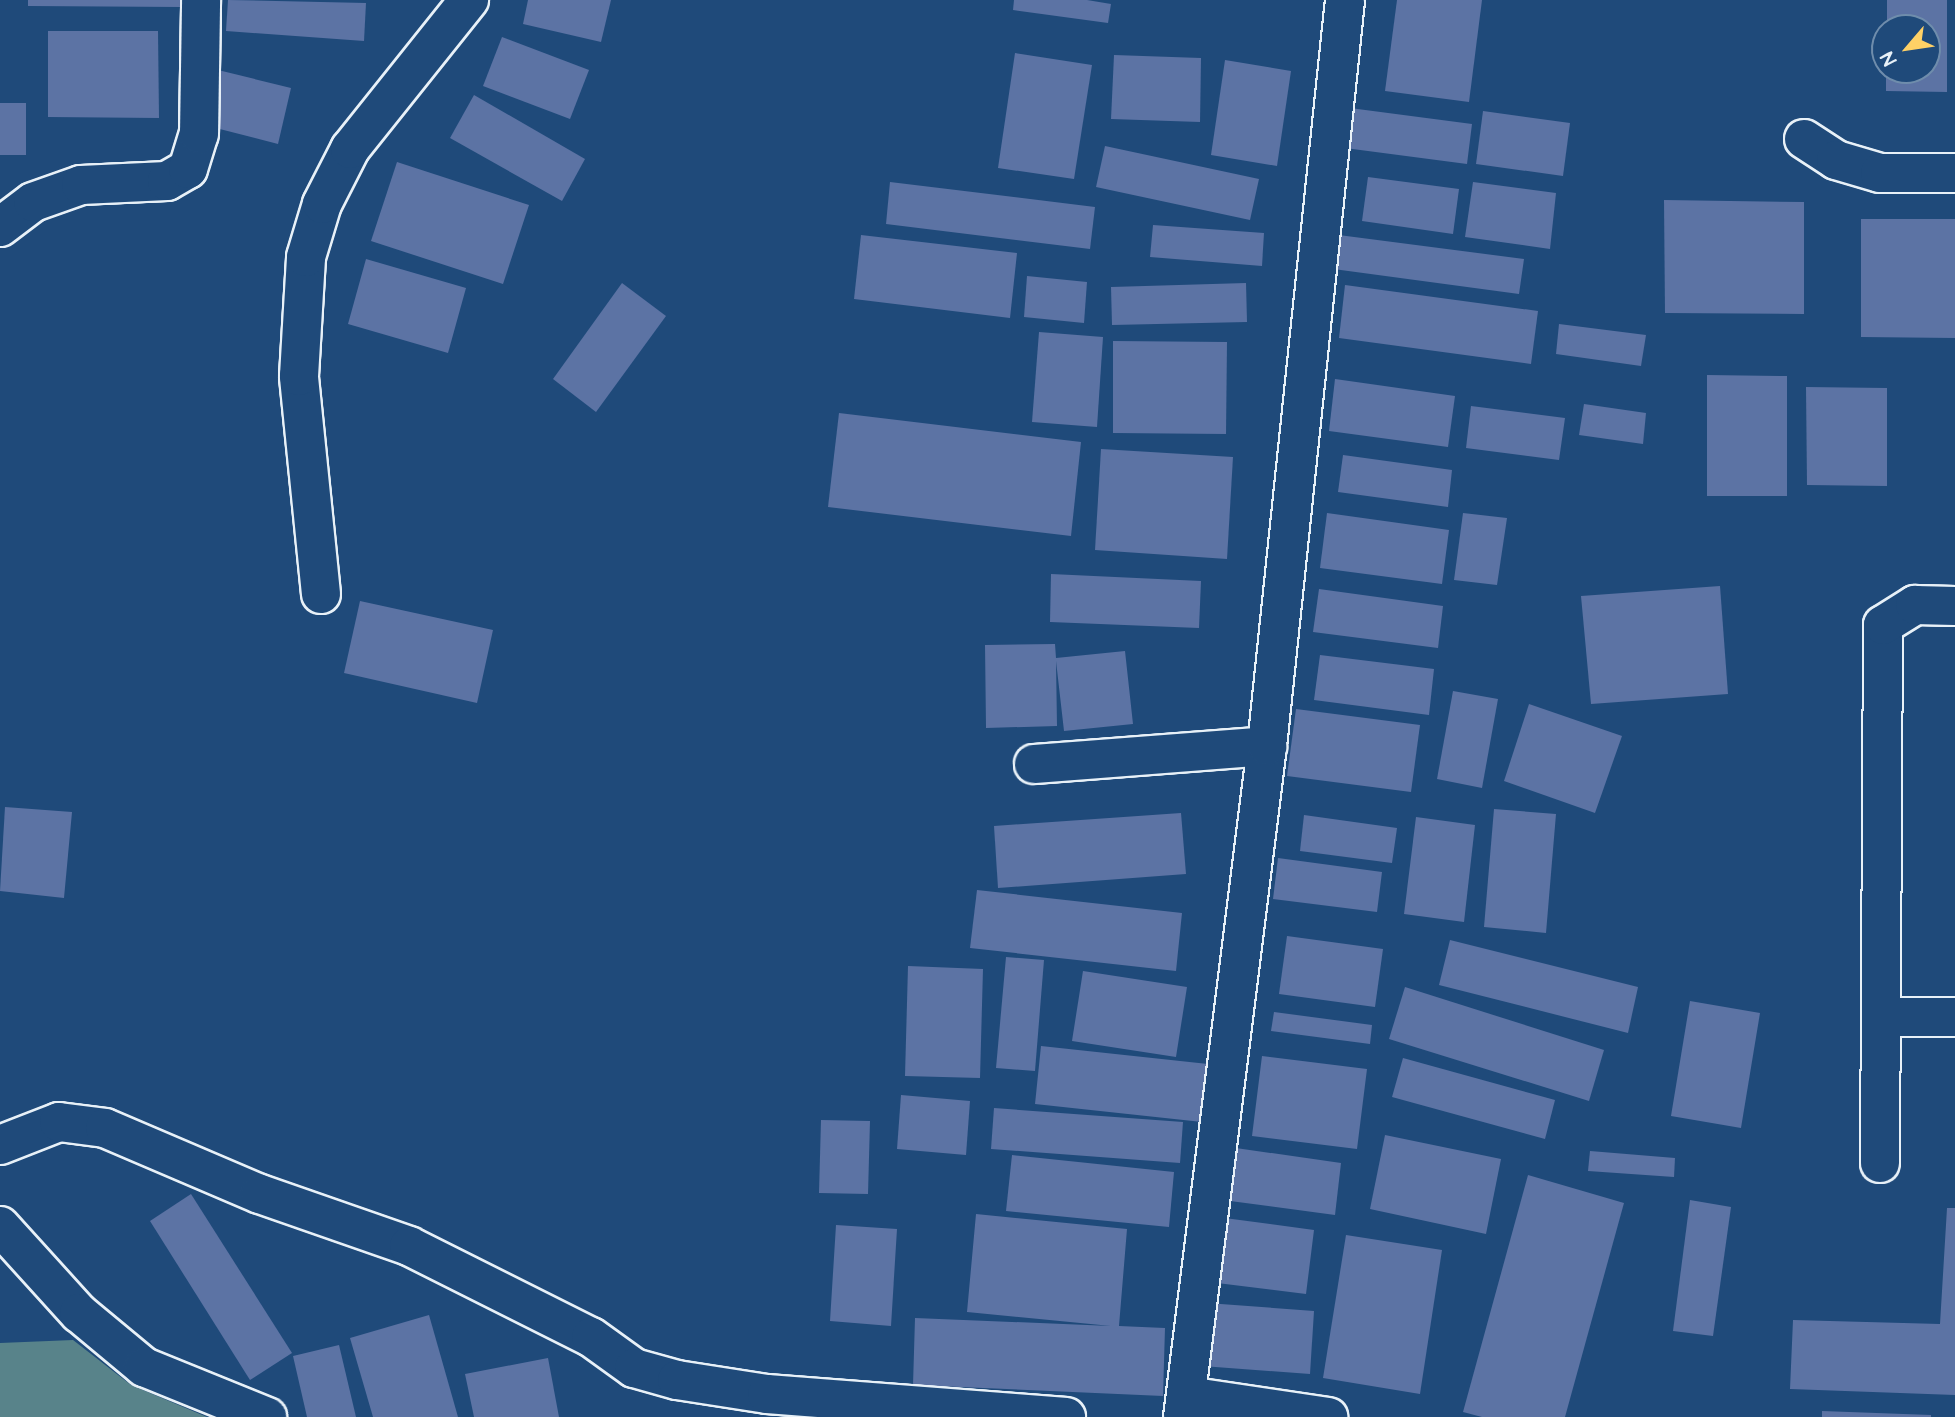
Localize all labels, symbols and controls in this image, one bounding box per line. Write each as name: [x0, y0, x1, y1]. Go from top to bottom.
north arrow: [1871, 14, 1941, 84]
text: N: [1874, 47, 1904, 70]

